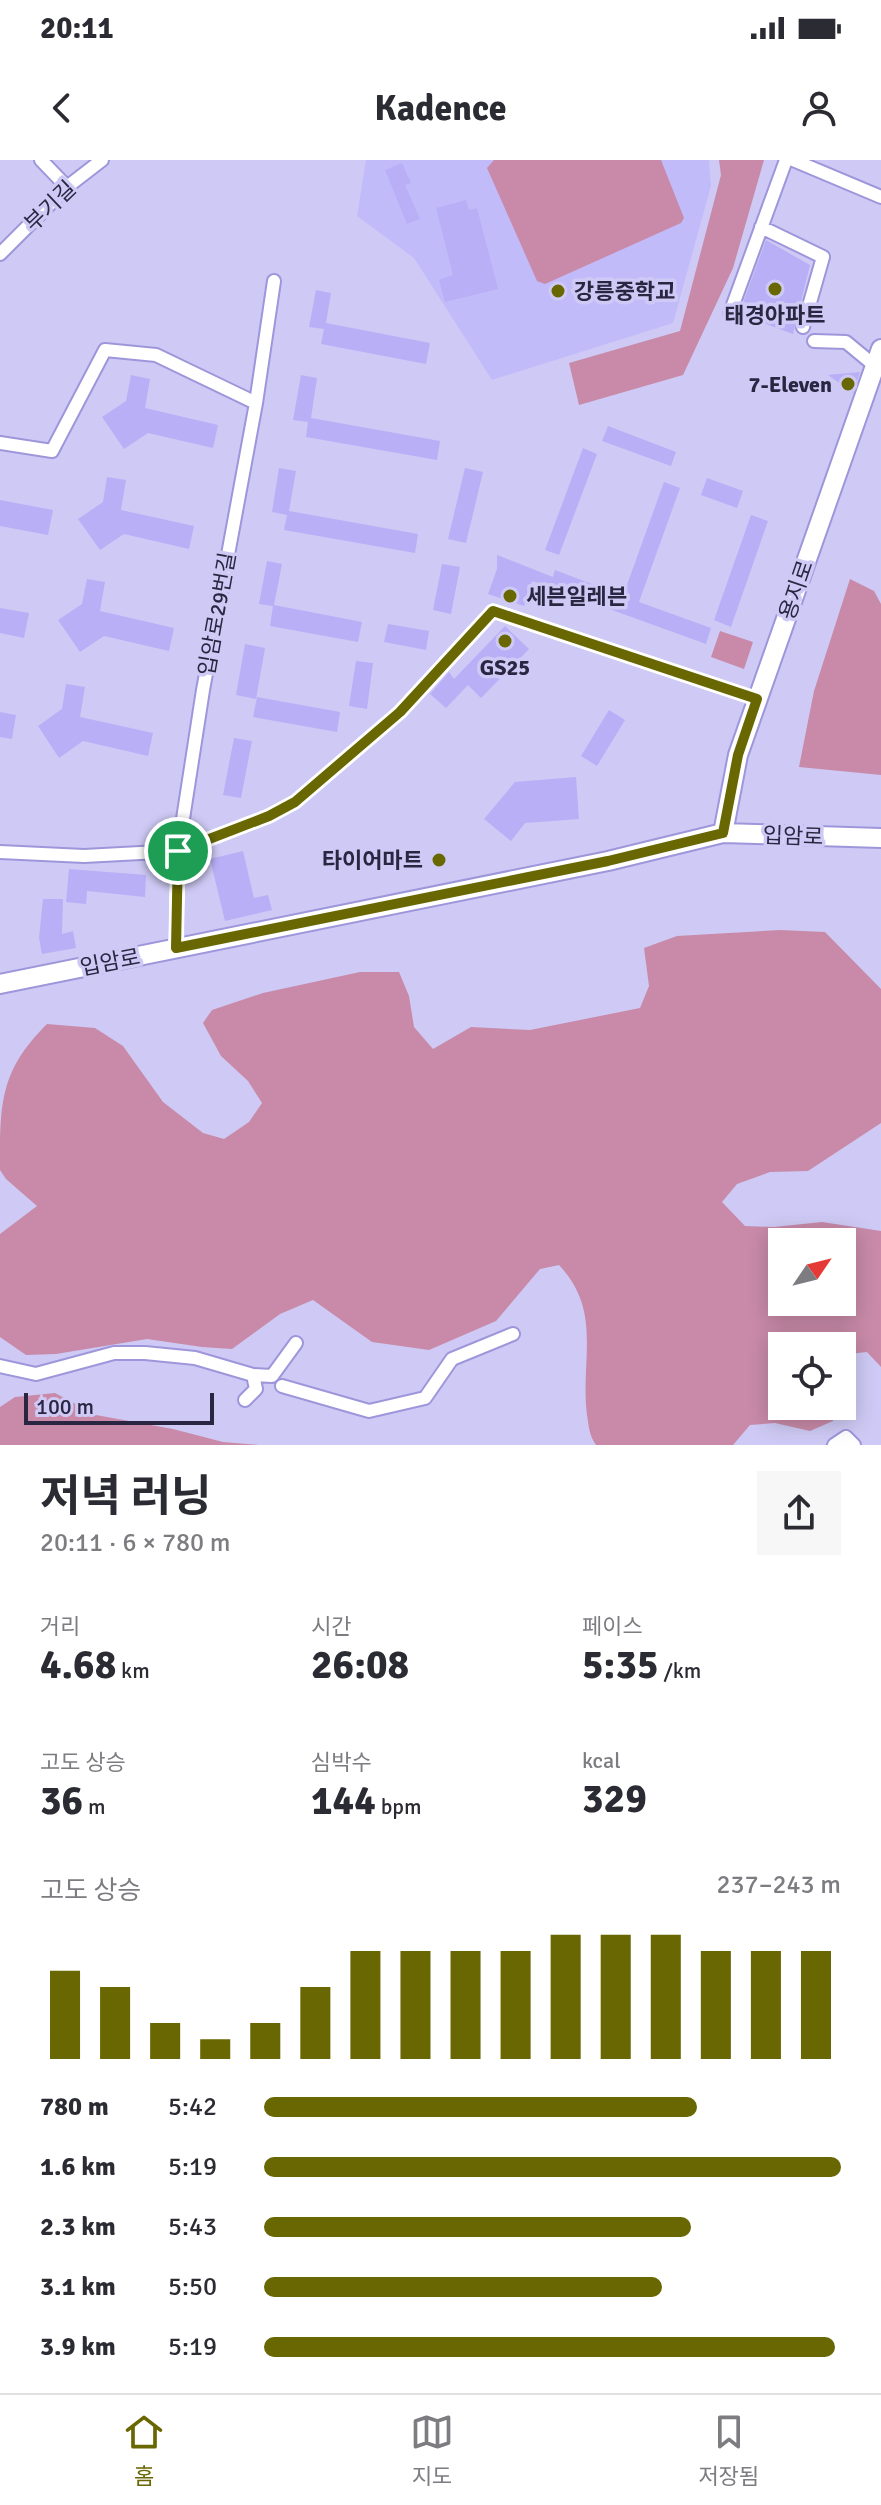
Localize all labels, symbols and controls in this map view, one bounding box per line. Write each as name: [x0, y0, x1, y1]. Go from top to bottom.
text: 20:11: [40, 10, 114, 47]
icon: back: [40, 86, 84, 130]
text: Kadence: [374, 86, 507, 131]
icon: person: [797, 86, 841, 130]
street label: 부기길: [19, 175, 81, 237]
place label: 강릉중학교: [574, 278, 675, 305]
marker: 태경아파트: [766, 280, 784, 298]
marker: 강릉중학교: [549, 282, 567, 300]
place label: 태경아파트: [724, 302, 826, 329]
place label: 7-Eleven: [749, 371, 832, 398]
marker: 7-Eleven: [839, 375, 857, 393]
street label: 입암로29번길: [193, 550, 241, 678]
street label: 용지로: [773, 557, 819, 623]
place label: 세븐일레븐: [526, 583, 627, 610]
marker: 세븐일레븐: [501, 587, 519, 605]
marker: GS25: [496, 632, 514, 650]
place label: GS25: [480, 654, 530, 681]
pin: [144, 817, 212, 885]
street label: 입암로: [762, 821, 824, 851]
icon: arrive: [156, 829, 200, 873]
place label: 타이어마트: [322, 847, 423, 874]
marker: 타이어마트: [430, 851, 448, 869]
street label: 입암로: [78, 943, 142, 981]
north arrow: [768, 1228, 856, 1316]
map controls: [768, 1228, 856, 1420]
button: locate: [768, 1332, 856, 1420]
scale bar: [24, 1389, 214, 1425]
text: 100 m: [36, 1393, 94, 1420]
text: 저녁 러닝: [40, 1470, 212, 1524]
button: share: [757, 1471, 841, 1555]
text: 20:11 · 6 × 780 m: [40, 1527, 231, 1559]
text: 거리: [40, 1613, 80, 1640]
text: 시간: [311, 1613, 351, 1640]
text: 페이스: [582, 1613, 643, 1640]
text: 4.68: [40, 1640, 116, 1690]
text: 26:08: [311, 1640, 409, 1690]
text: 5:35: [582, 1640, 659, 1690]
text: km: [116, 1657, 150, 1684]
text: /km: [659, 1657, 701, 1684]
text: kcal: [582, 1747, 621, 1774]
text: 고도 상승: [40, 1749, 126, 1776]
text: 심박수: [311, 1749, 372, 1776]
text: 329: [582, 1774, 647, 1824]
text: 36: [40, 1776, 83, 1826]
text: 144: [311, 1776, 376, 1826]
text: m: [83, 1793, 106, 1820]
text: bpm: [376, 1793, 421, 1820]
text: 237–243 m: [717, 1869, 841, 1901]
text: 고도 상승: [40, 1875, 141, 1907]
text: 780 m: [40, 2091, 109, 2123]
text: 5:42: [168, 2091, 217, 2123]
text: 1.6 km: [40, 2151, 116, 2183]
text: 5:19: [168, 2151, 217, 2183]
text: 2.3 km: [40, 2211, 116, 2243]
text: 5:43: [168, 2211, 217, 2243]
text: 3.1 km: [40, 2271, 116, 2303]
text: 5:50: [168, 2271, 217, 2303]
text: 3.9 km: [40, 2331, 116, 2363]
text: 5:19: [168, 2331, 217, 2363]
tab: 홈: [122, 2410, 166, 2490]
tab: 지도: [410, 2410, 454, 2490]
tab: 저장됨: [698, 2410, 759, 2490]

